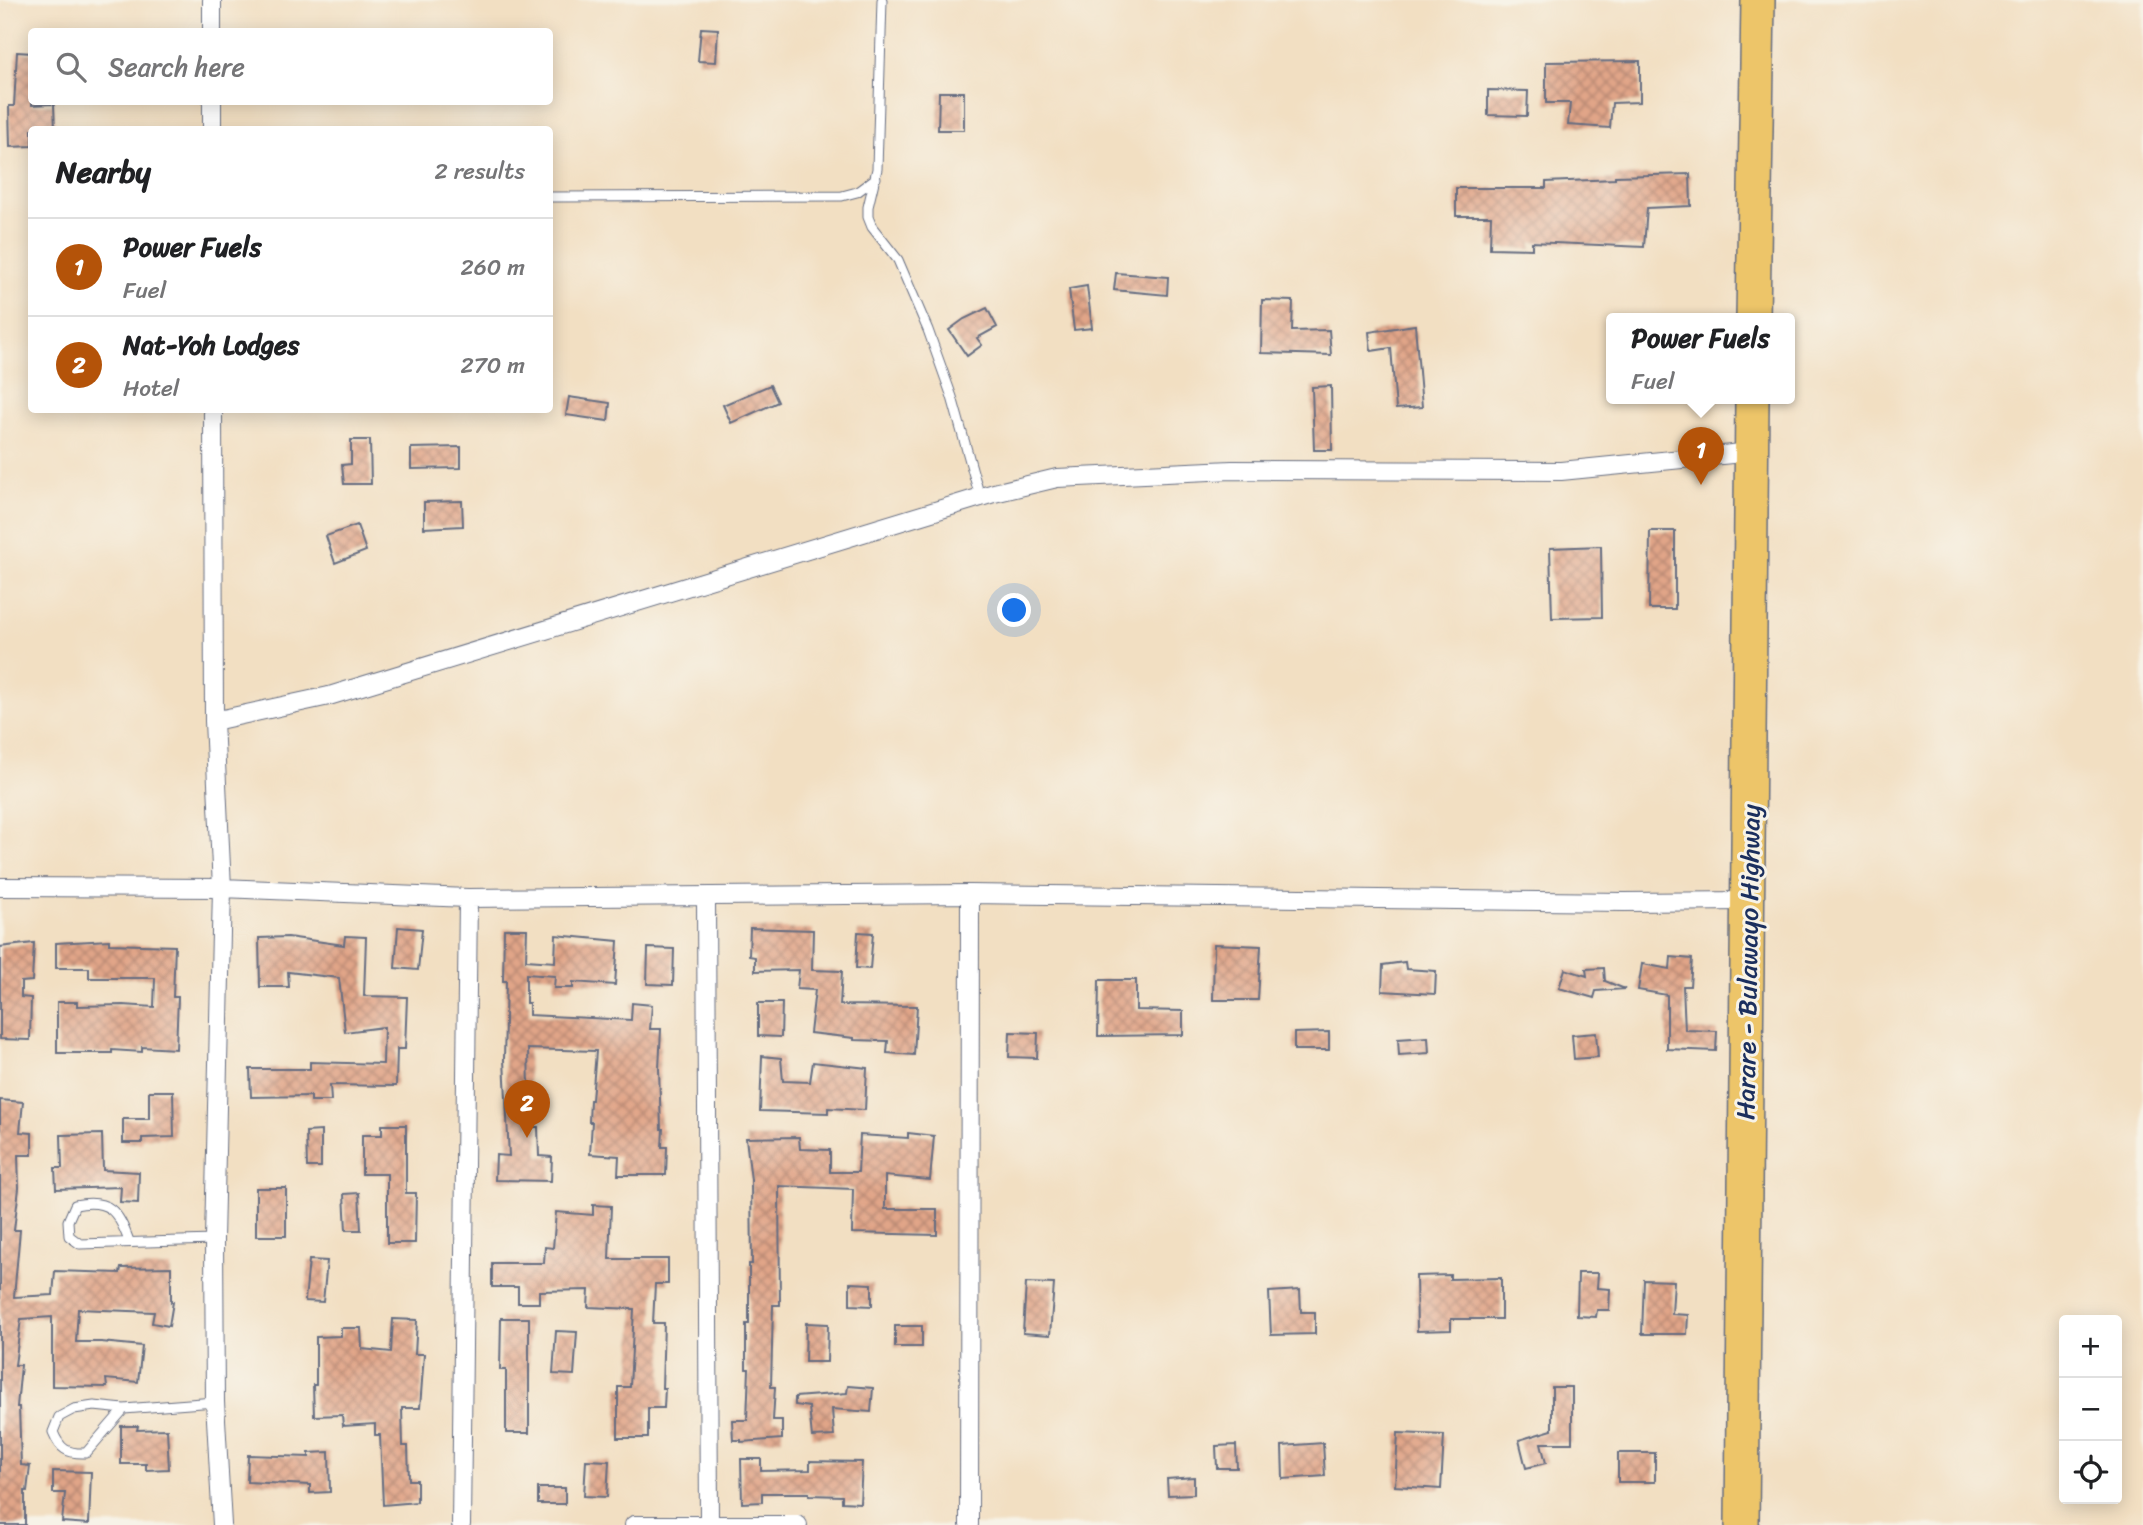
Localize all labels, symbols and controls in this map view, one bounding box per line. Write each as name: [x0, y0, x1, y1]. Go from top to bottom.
search box: [28, 28, 553, 105]
text: Search here: [108, 44, 245, 90]
icon: search: [52, 48, 90, 86]
text: Nearby: [56, 145, 151, 199]
text: 2 results: [434, 151, 525, 192]
text: Power Fuels: [123, 224, 262, 270]
text: 1: [74, 247, 84, 288]
text: 260 m: [460, 247, 525, 288]
text: Fuel: [123, 270, 166, 311]
popup: [1606, 313, 1795, 404]
text: Power Fuels: [1631, 315, 1770, 361]
text: Nat-Yoh Lodges: [123, 322, 299, 368]
text: 2: [72, 345, 86, 386]
text: 270 m: [460, 345, 525, 386]
text: Fuel: [1631, 361, 1674, 402]
text: Hotel: [123, 368, 179, 409]
pin: 1: [1678, 427, 1724, 485]
your location: [997, 593, 1031, 627]
street label: Harare - Bulawayo Highway: [1722, 803, 1774, 1120]
pin: 2: [504, 1080, 550, 1138]
map controls: [2059, 1315, 2122, 1504]
button: +: [2059, 1315, 2122, 1378]
button: −: [2059, 1378, 2122, 1441]
button: locate: [2059, 1441, 2122, 1504]

